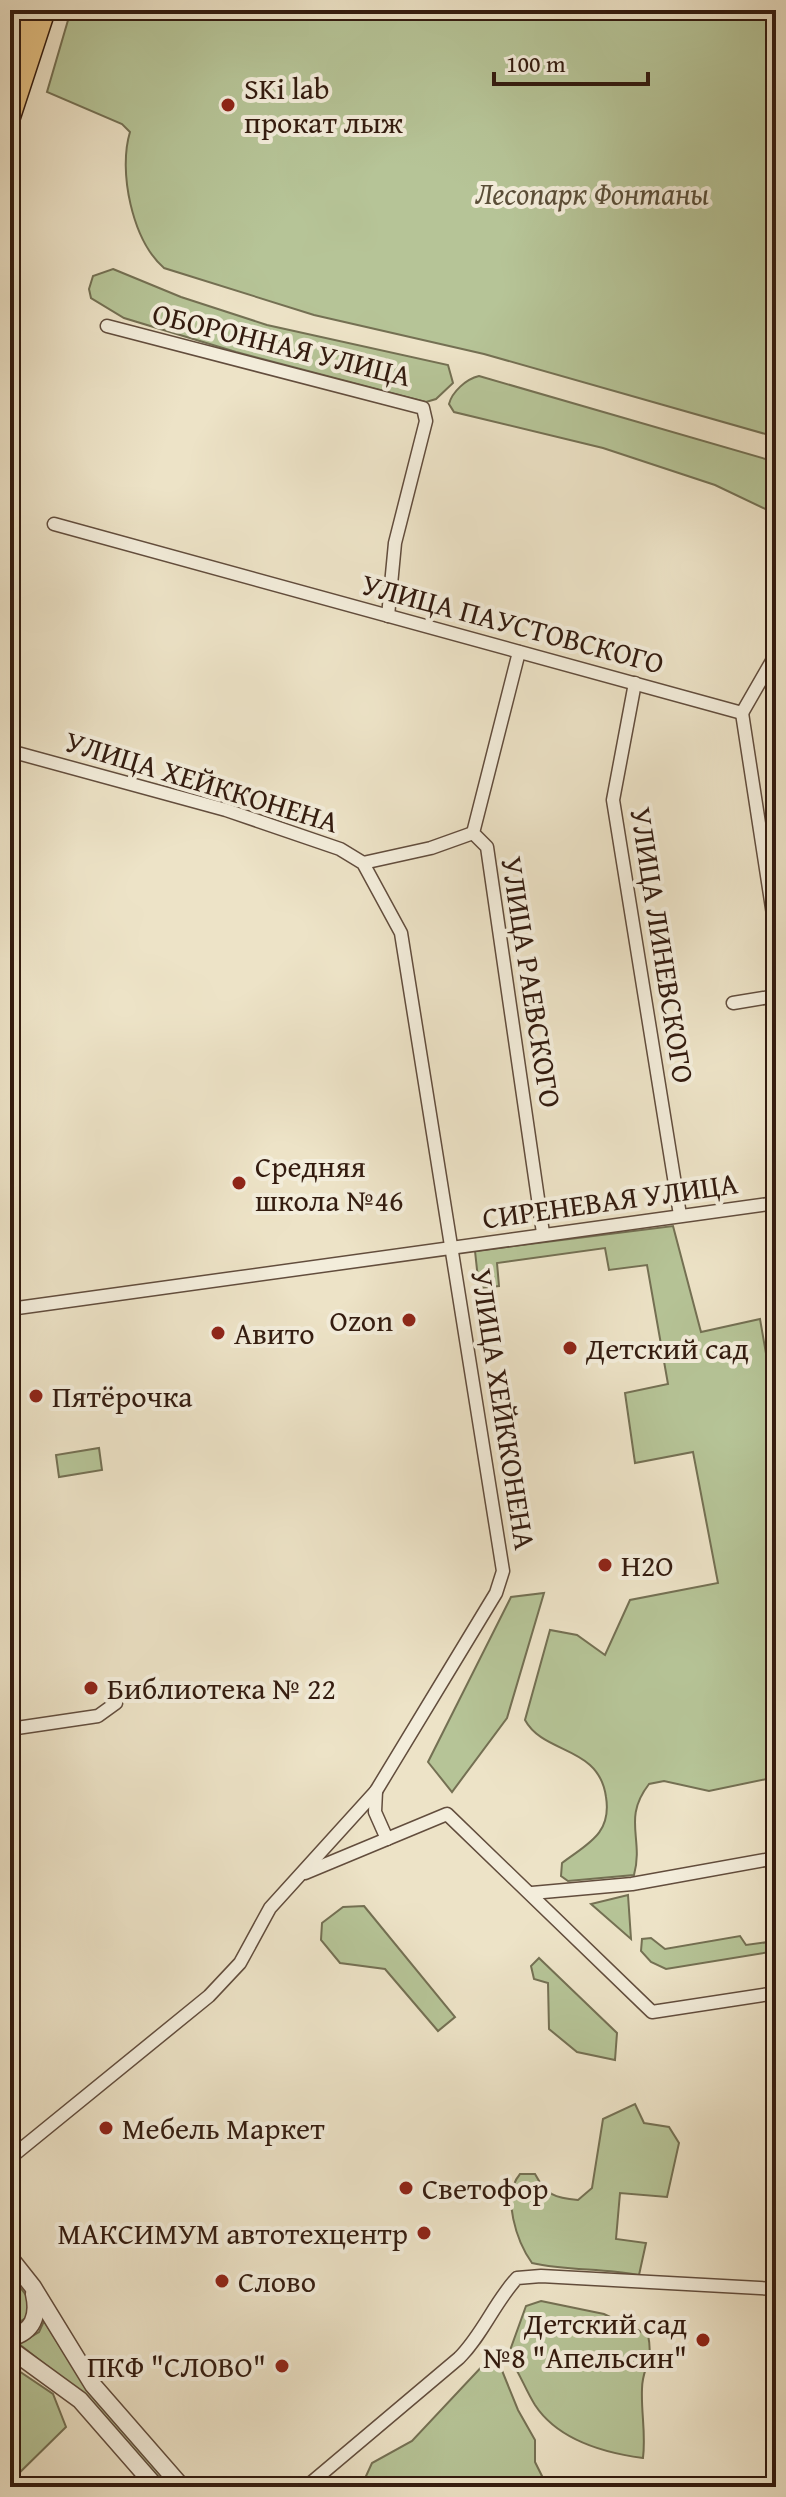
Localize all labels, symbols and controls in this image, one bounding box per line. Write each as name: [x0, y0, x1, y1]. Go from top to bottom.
scale bar: [494, 36, 648, 86]
text: 100 m: [506, 46, 566, 81]
place label: SKi lab прокат лыж: [244, 66, 403, 144]
marker: SKi lab прокат лыж: [219, 96, 237, 114]
park label: Лесопарк Фонтаны: [475, 171, 709, 215]
street label: ОБОРОННАЯ УЛИЦА: [148, 291, 416, 397]
street label: УЛИЦА ПАУСТОВСКОГО: [357, 561, 669, 685]
street label: УЛИЦА ХЕЙККОНЕНА: [60, 718, 344, 844]
street label: УЛИЦА ЛИНЕВСКОГО: [619, 804, 707, 1086]
street label: УЛИЦА РАЕВСКОГО: [490, 853, 574, 1111]
place label: Средняя школа №46: [255, 1144, 403, 1222]
street label: СИРЕНЕВАЯ УЛИЦА: [479, 1160, 741, 1240]
marker: Средняя школа №46: [230, 1174, 248, 1192]
street label: УЛИЦА ХЕЙККОНЕНА: [460, 1265, 548, 1553]
place label: Ozon: [329, 1298, 393, 1342]
place label: Авито: [234, 1311, 314, 1355]
marker: Ozon: [400, 1311, 418, 1329]
marker: Авито: [209, 1324, 227, 1342]
place label: Детский сад: [585, 1326, 749, 1370]
marker: Детский сад: [561, 1339, 579, 1357]
place label: Пятёрочка: [52, 1374, 193, 1418]
marker: Пятёрочка: [27, 1387, 45, 1405]
place label: H2O: [621, 1543, 674, 1587]
marker: H2O: [596, 1556, 614, 1574]
place label: Библиотека № 22: [107, 1666, 336, 1710]
marker: Библиотека № 22: [82, 1679, 100, 1697]
place label: Мебель Маркет: [122, 2106, 325, 2150]
marker: Мебель Маркет: [97, 2119, 115, 2137]
place label: Светофор: [422, 2166, 548, 2210]
marker: Светофор: [397, 2179, 415, 2197]
place label: МАКСИМУМ автотехцентр: [58, 2211, 408, 2255]
marker: МАКСИМУМ автотехцентр: [415, 2224, 433, 2242]
place label: Слово: [238, 2259, 316, 2303]
marker: Слово: [213, 2272, 231, 2290]
place label: Детский сад №8 "Апельсин": [483, 2301, 687, 2379]
marker: Детский сад №8 "Апельсин": [694, 2331, 712, 2349]
place label: ПКФ "СЛОВО": [87, 2344, 266, 2388]
marker: ПКФ "СЛОВО": [273, 2357, 291, 2375]

